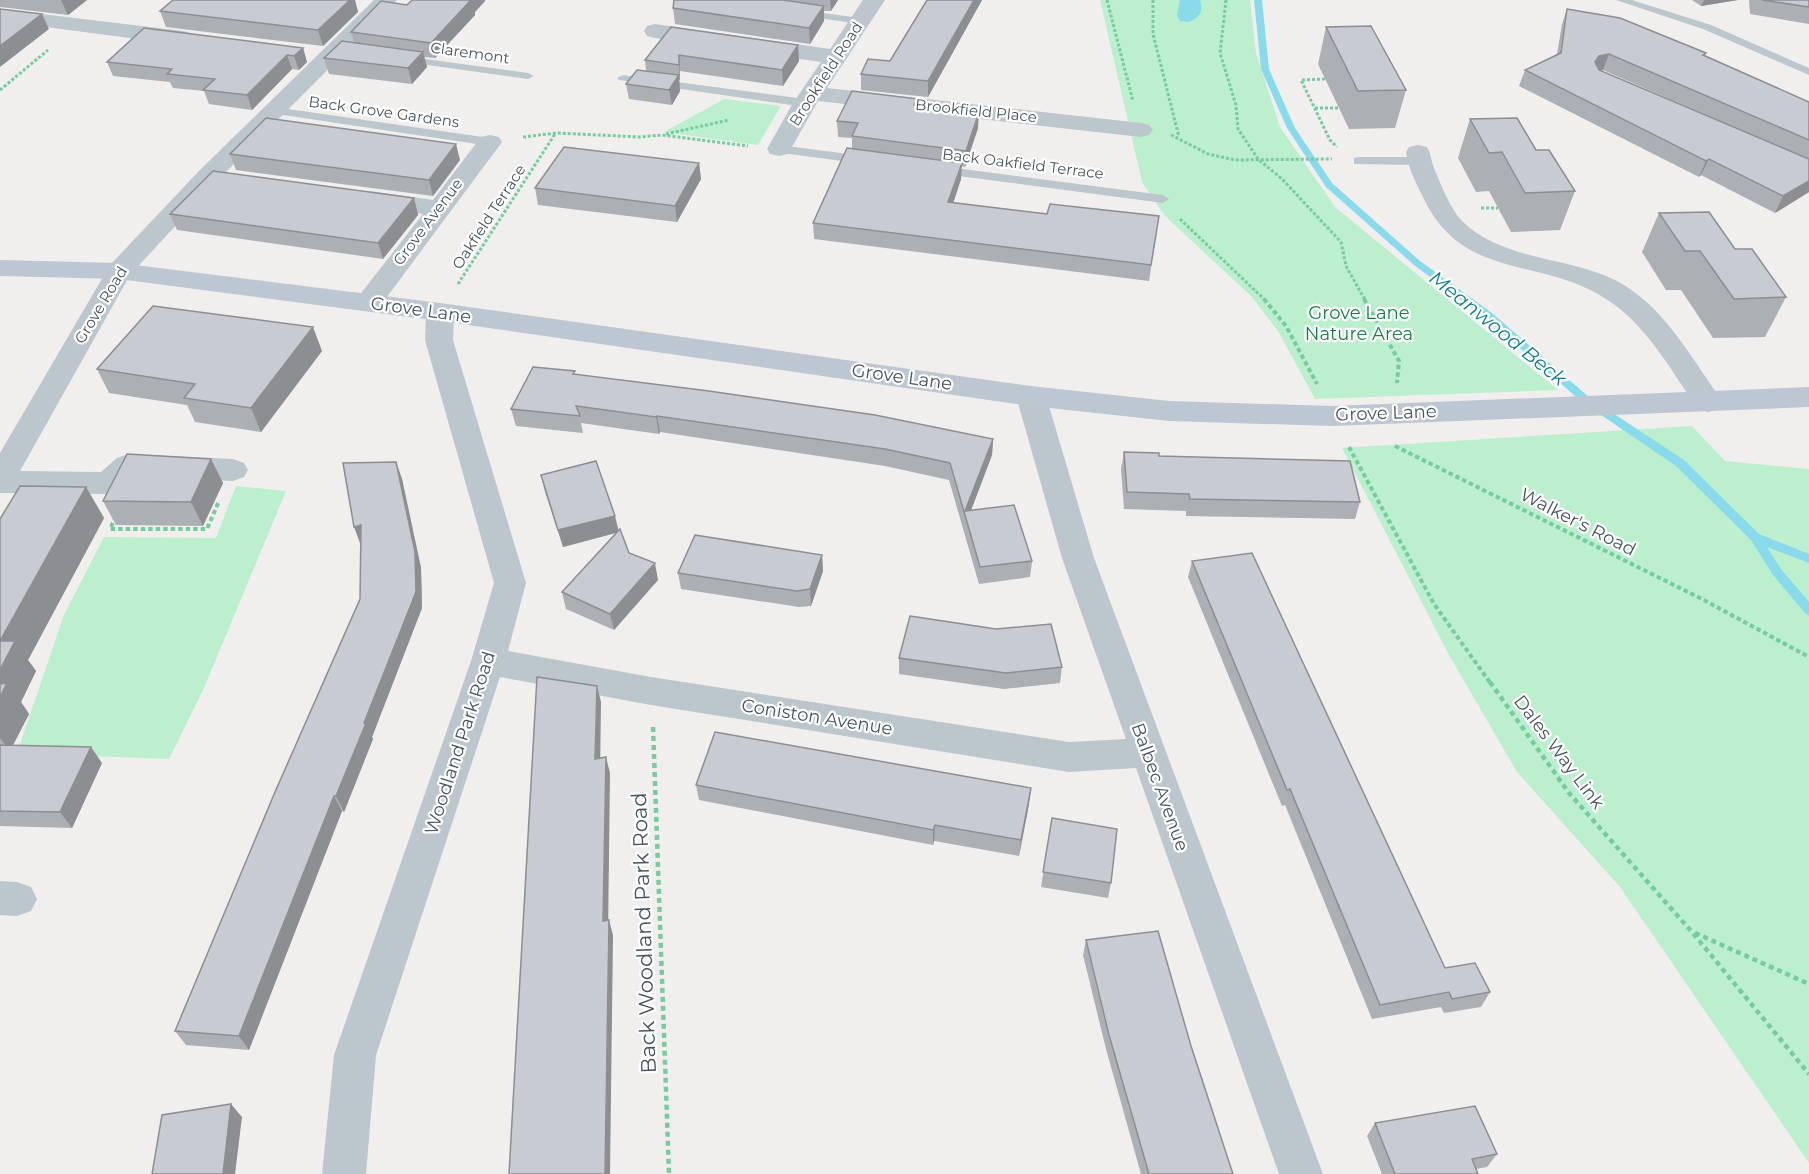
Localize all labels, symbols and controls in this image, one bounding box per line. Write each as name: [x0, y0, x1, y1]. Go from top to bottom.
street label: Brookfield Road: [785, 18, 866, 129]
street label: Claremont: [429, 38, 511, 67]
street label: Back Grove Gardens: [308, 92, 461, 131]
street label: Brookfield Place: [914, 95, 1038, 126]
street label: Back Oakfield Terrace: [941, 144, 1105, 183]
street label: Oakfield Terrace: [448, 161, 530, 273]
street label: Grove Avenue: [389, 174, 467, 269]
street label: Grove Road: [70, 263, 131, 347]
water label: Meanwood Beck: [1425, 265, 1572, 391]
street label: Grove Lane: [369, 292, 473, 328]
park label: Grove Lane Nature Area: [1305, 302, 1413, 345]
street label: Grove Lane: [850, 359, 954, 395]
street label: Grove Lane: [1335, 400, 1437, 426]
street label: Walker's Road: [1516, 483, 1640, 561]
street label: Woodland Park Road: [420, 649, 500, 837]
street label: Dales Way Link: [1509, 691, 1609, 813]
street label: Coniston Avenue: [740, 694, 894, 740]
street label: Balbec Avenue: [1127, 720, 1193, 854]
street label: Back Woodland Park Road: [626, 792, 661, 1074]

